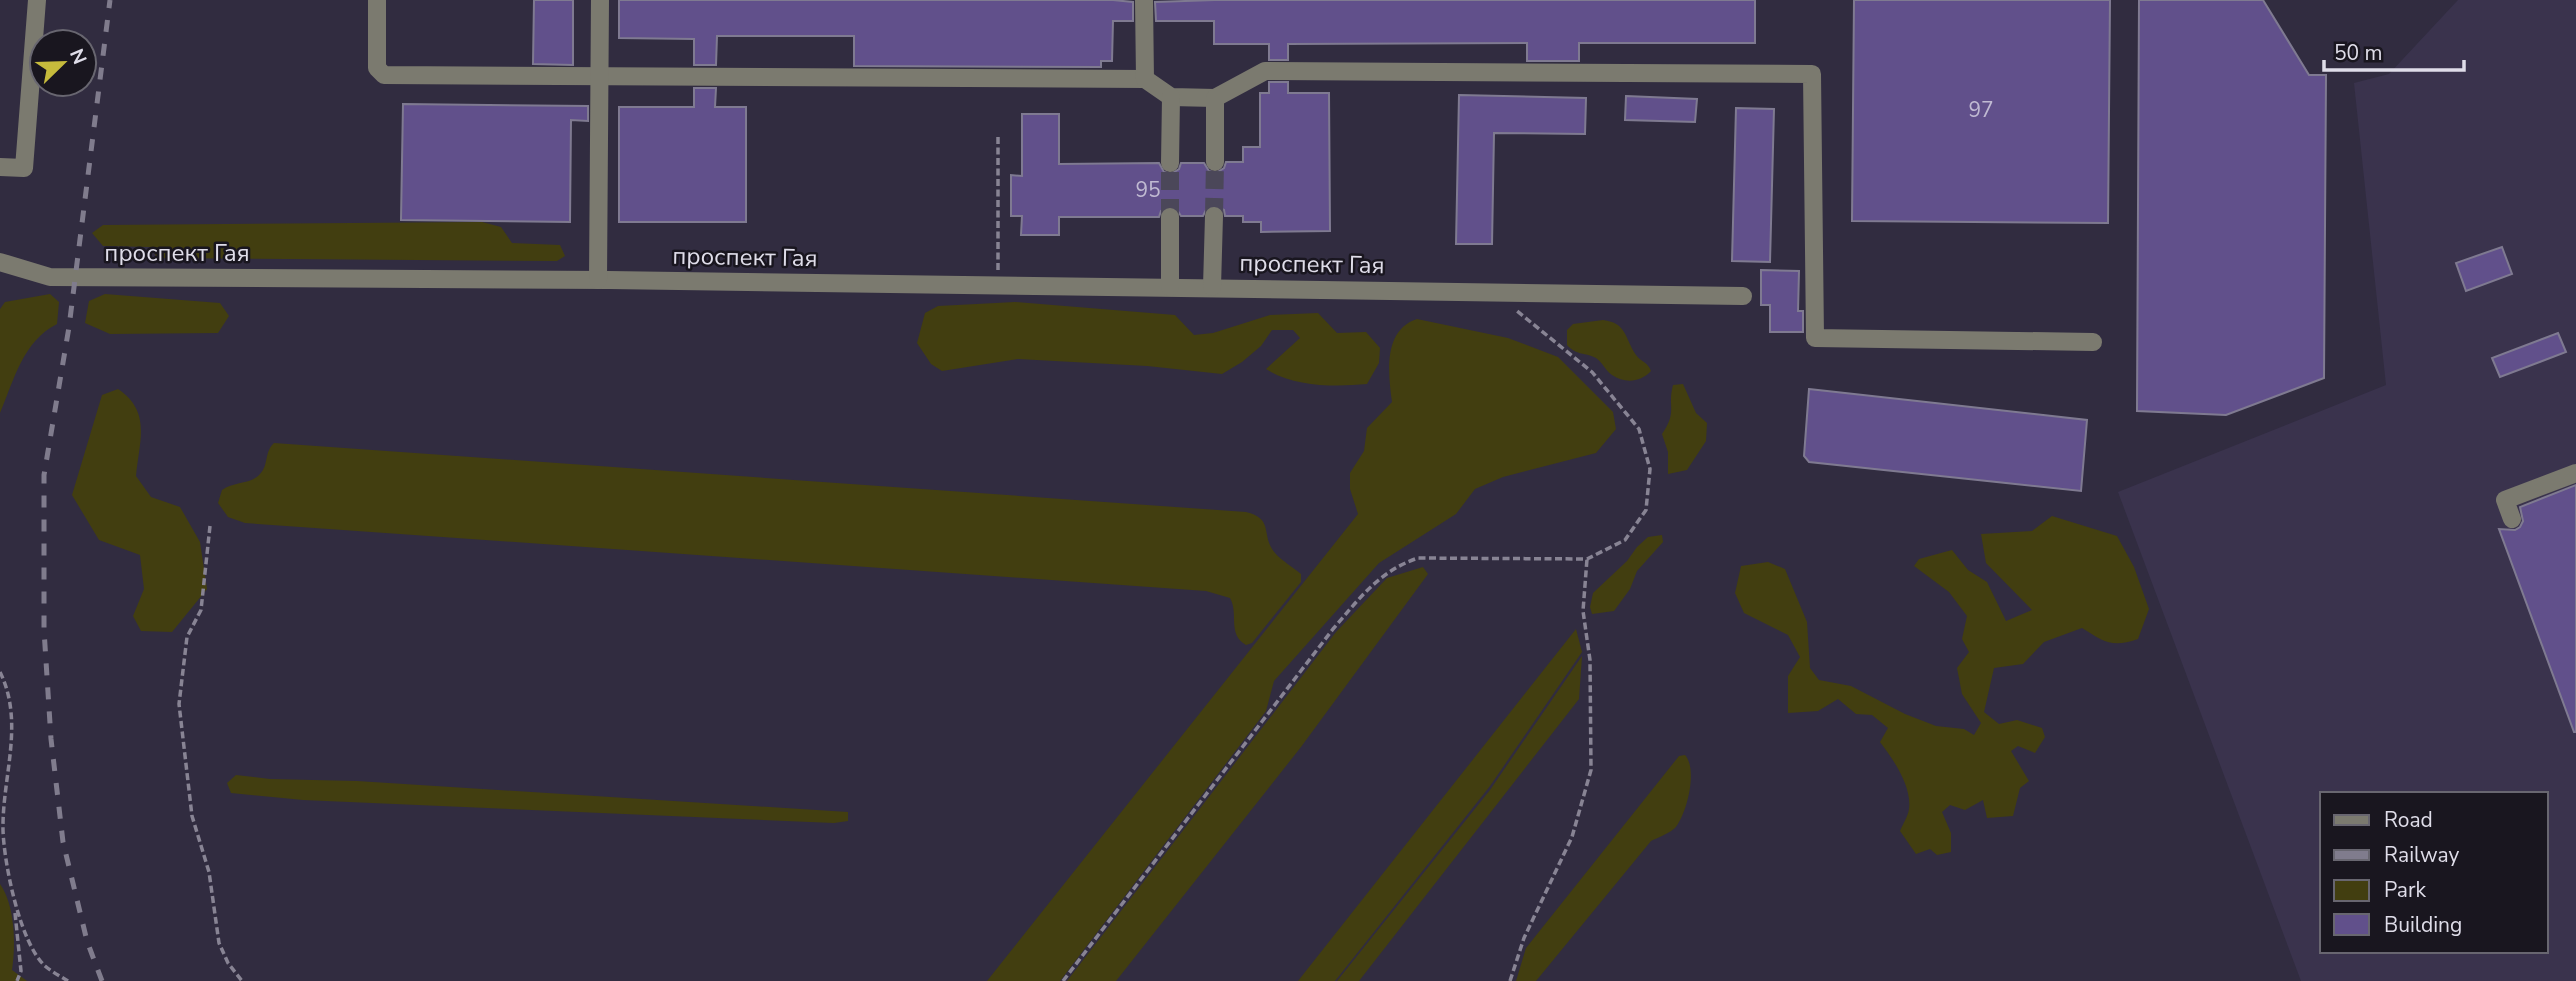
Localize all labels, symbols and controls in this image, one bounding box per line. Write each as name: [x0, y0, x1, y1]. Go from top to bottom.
north arrow: [28, 28, 98, 98]
scale bar: [2324, 28, 2464, 72]
text: 50 m: [2334, 39, 2383, 67]
text: N: [63, 45, 92, 68]
house number: 97: [1968, 96, 1994, 124]
house number: 95: [1135, 176, 1161, 204]
street label: проспект Гая: [104, 237, 250, 269]
street label: проспект Гая: [672, 240, 818, 274]
street label: проспект Гая: [1239, 247, 1385, 281]
legend: [2320, 792, 2548, 953]
text: Road: [2384, 806, 2433, 834]
text: Railway: [2384, 841, 2459, 869]
text: Park: [2384, 876, 2426, 904]
text: Building: [2384, 911, 2462, 939]

